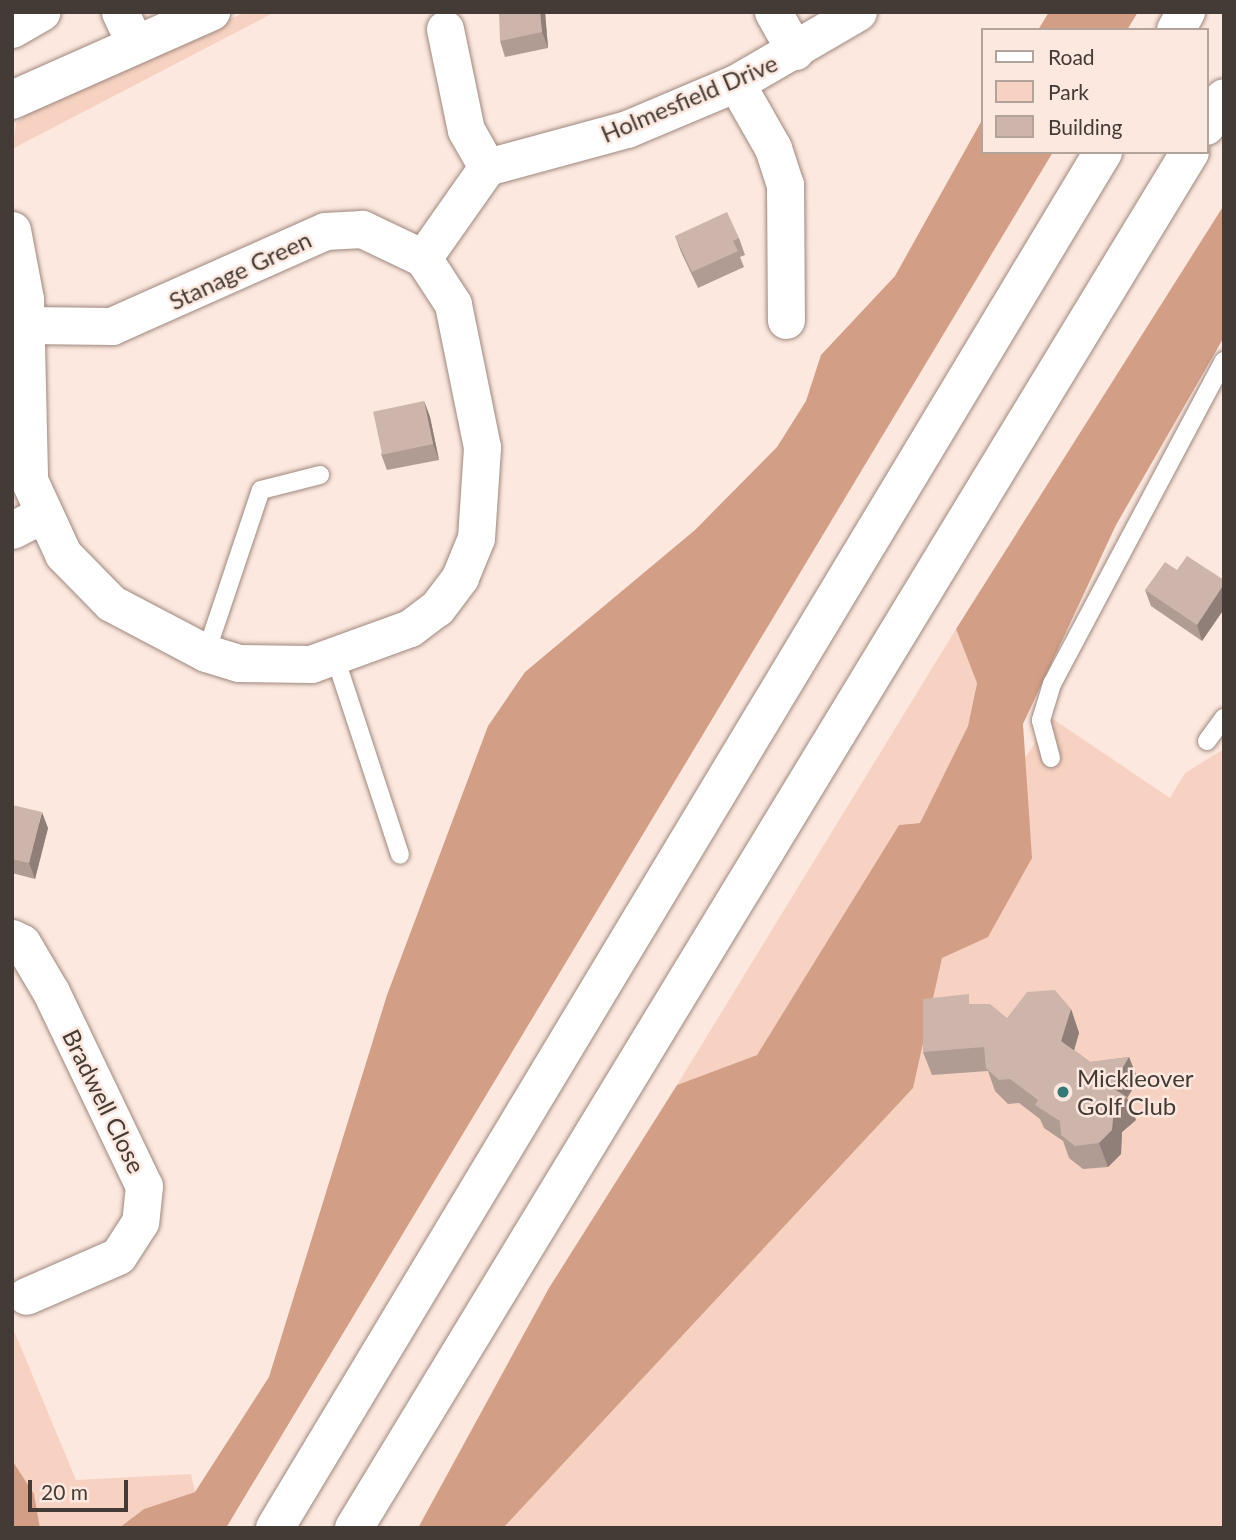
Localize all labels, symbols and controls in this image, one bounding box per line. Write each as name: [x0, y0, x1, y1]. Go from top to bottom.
legend: [981, 28, 1208, 154]
text: Road: [1048, 44, 1095, 69]
street label: Holmesfield Drive: [596, 48, 782, 148]
text: Park: [1048, 79, 1089, 104]
text: Building: [1048, 114, 1123, 139]
street label: Stanage Green: [164, 224, 316, 316]
street label: Bradwell Close: [57, 1024, 151, 1178]
place label: Mickleover Golf Club: [1077, 1064, 1194, 1120]
marker: Mickleover Golf Club: [1055, 1084, 1071, 1100]
scale bar: [32, 1466, 131, 1510]
text: 20 m: [41, 1479, 88, 1504]

